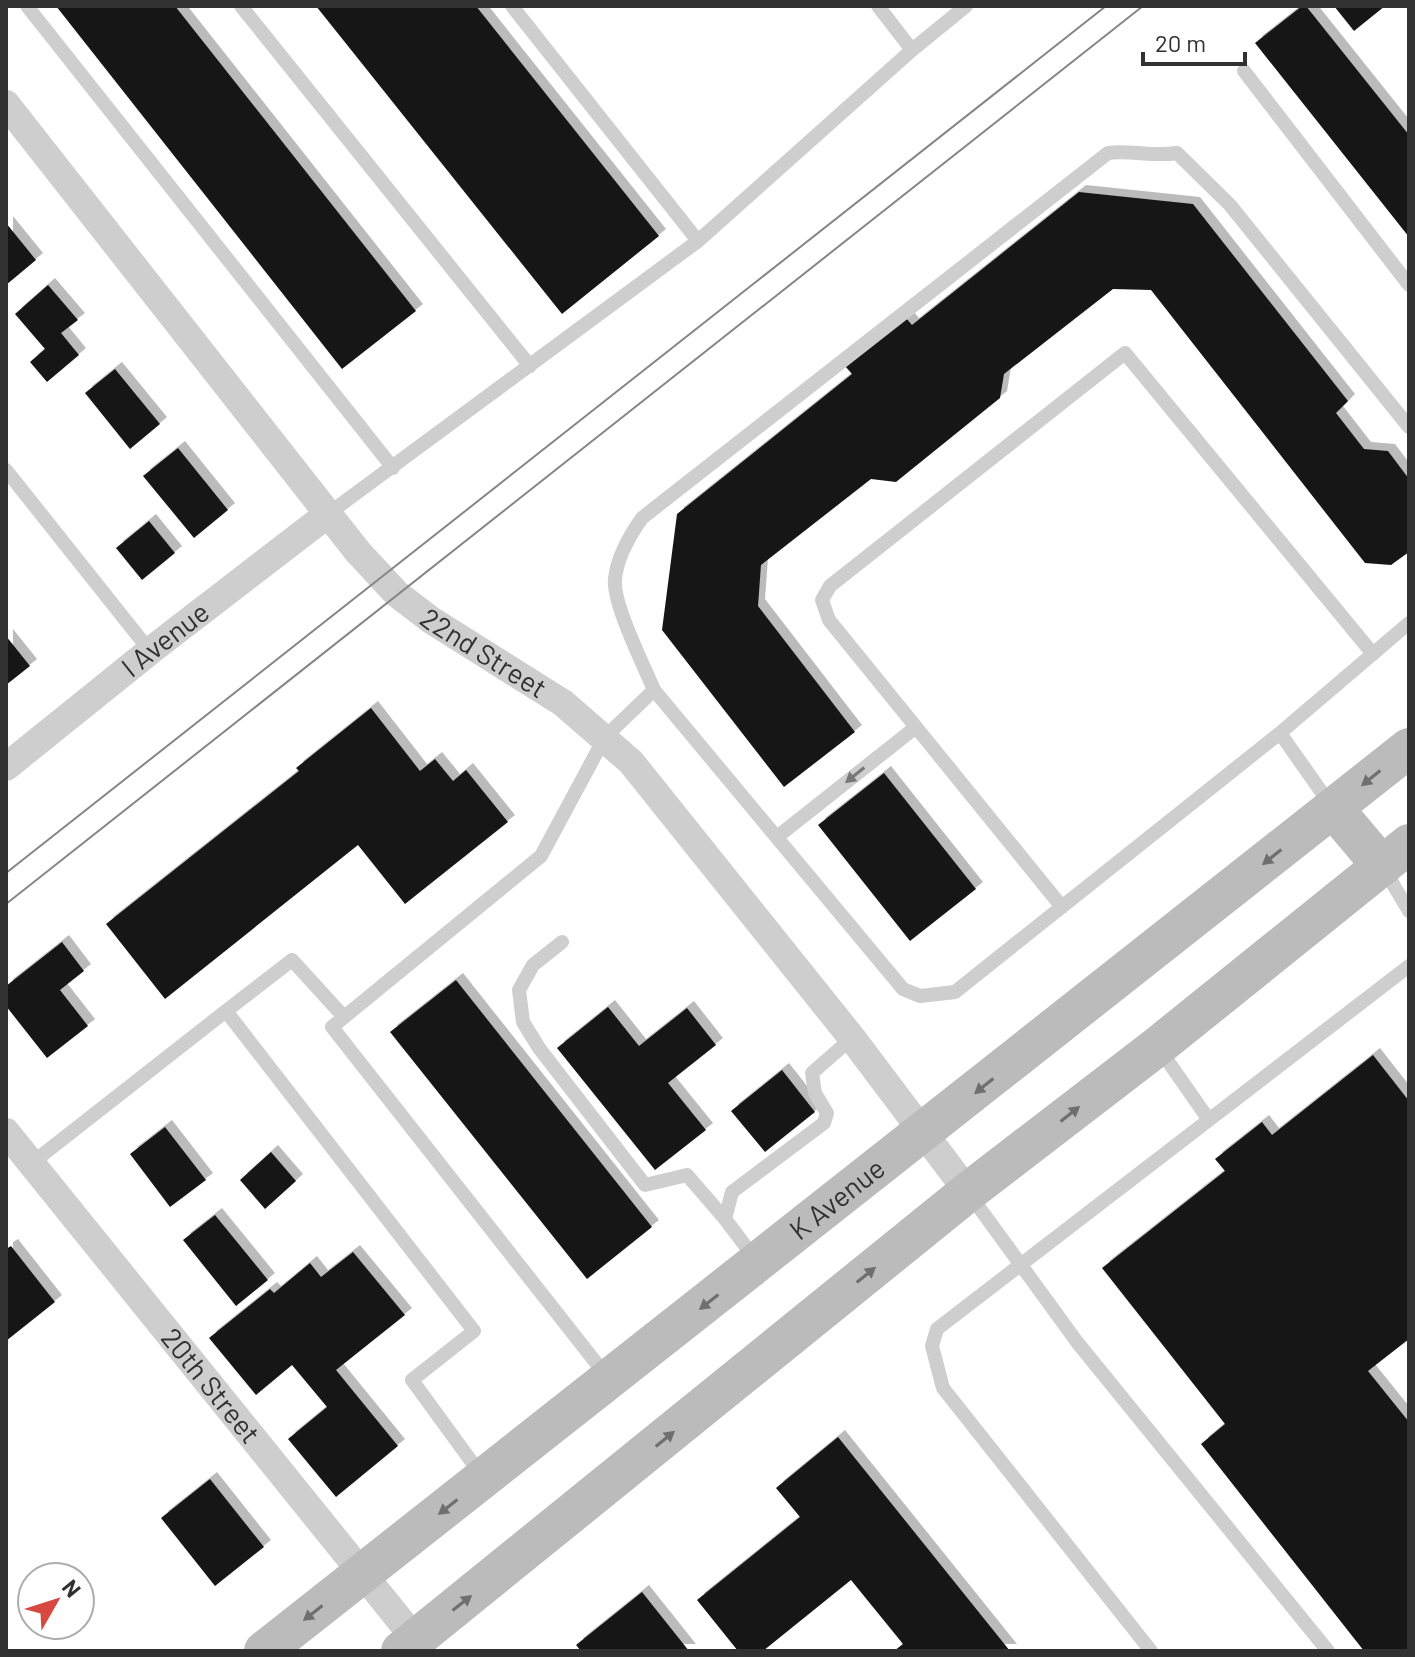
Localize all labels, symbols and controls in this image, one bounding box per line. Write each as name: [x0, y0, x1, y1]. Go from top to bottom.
scale bar: [1143, 16, 1245, 66]
text: 20 m: [1155, 28, 1206, 57]
street label: I Avenue: [114, 594, 215, 683]
street label: 22nd Street: [414, 600, 553, 705]
one-way arrow: [845, 766, 865, 783]
one-way arrow: [1361, 769, 1381, 786]
one-way arrow: [1262, 848, 1282, 864]
one-way arrow: [974, 1077, 994, 1094]
one-way arrow: [1060, 1106, 1080, 1122]
street label: K Avenue: [782, 1150, 891, 1246]
one-way arrow: [856, 1267, 876, 1284]
one-way arrow: [699, 1293, 720, 1310]
street label: 20th Street: [155, 1321, 268, 1450]
one-way arrow: [654, 1431, 675, 1448]
one-way arrow: [438, 1498, 458, 1514]
north arrow: [16, 1561, 96, 1641]
text: N: [58, 1574, 87, 1602]
one-way arrow: [452, 1595, 472, 1612]
one-way arrow: [303, 1604, 323, 1620]

